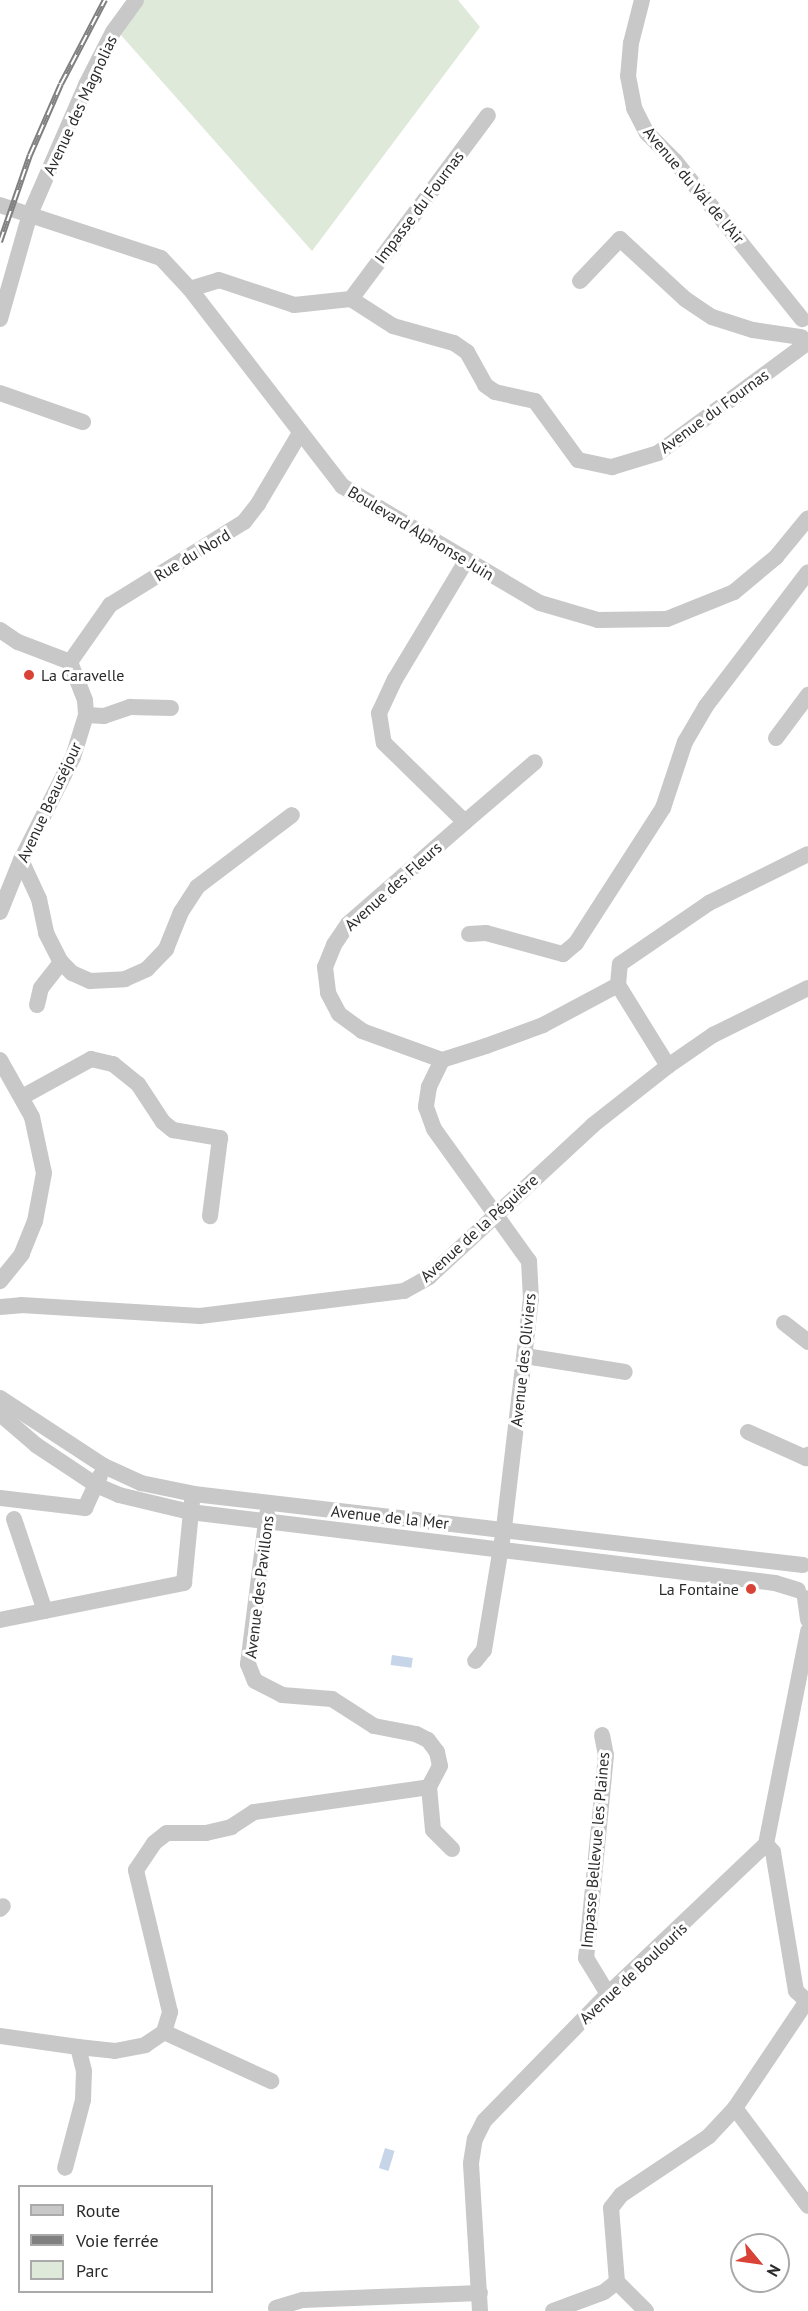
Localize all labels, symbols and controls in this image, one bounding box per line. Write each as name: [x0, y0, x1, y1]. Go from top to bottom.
street label: Avenue des Magnolias: [39, 32, 121, 178]
street label: Avenue du Val de l'Air: [639, 122, 749, 248]
street label: Impasse du Fournas: [370, 147, 468, 267]
street label: Avenue du Fournas: [656, 365, 772, 457]
street label: Boulevard Alphonse Juin: [344, 482, 498, 584]
street label: Rue du Nord: [151, 525, 233, 585]
place label: La Caravelle: [41, 665, 124, 685]
marker: La Caravelle: [22, 668, 36, 682]
street label: Avenue Beauséjour: [13, 739, 85, 865]
street label: Avenue des Fleurs: [341, 837, 445, 935]
street label: Avenue de la Péguière: [416, 1170, 542, 1286]
street label: Avenue des Oliviers: [506, 1292, 540, 1428]
street label: Avenue de la Mer: [330, 1501, 450, 1533]
street label: Avenue des Pavillons: [241, 1515, 277, 1659]
place label: La Fontaine: [659, 1579, 739, 1599]
marker: La Fontaine: [744, 1582, 758, 1596]
street label: Impasse Bellevue les Plaines: [577, 1751, 613, 1949]
street label: Avenue de Boulouris: [575, 1918, 691, 2028]
legend: [18, 2185, 213, 2293]
text: Route: [76, 2199, 120, 2222]
text: Voie ferrée: [76, 2229, 159, 2252]
north arrow: [730, 2233, 790, 2293]
text: Parc: [76, 2259, 109, 2282]
text: N: [763, 2261, 785, 2280]

